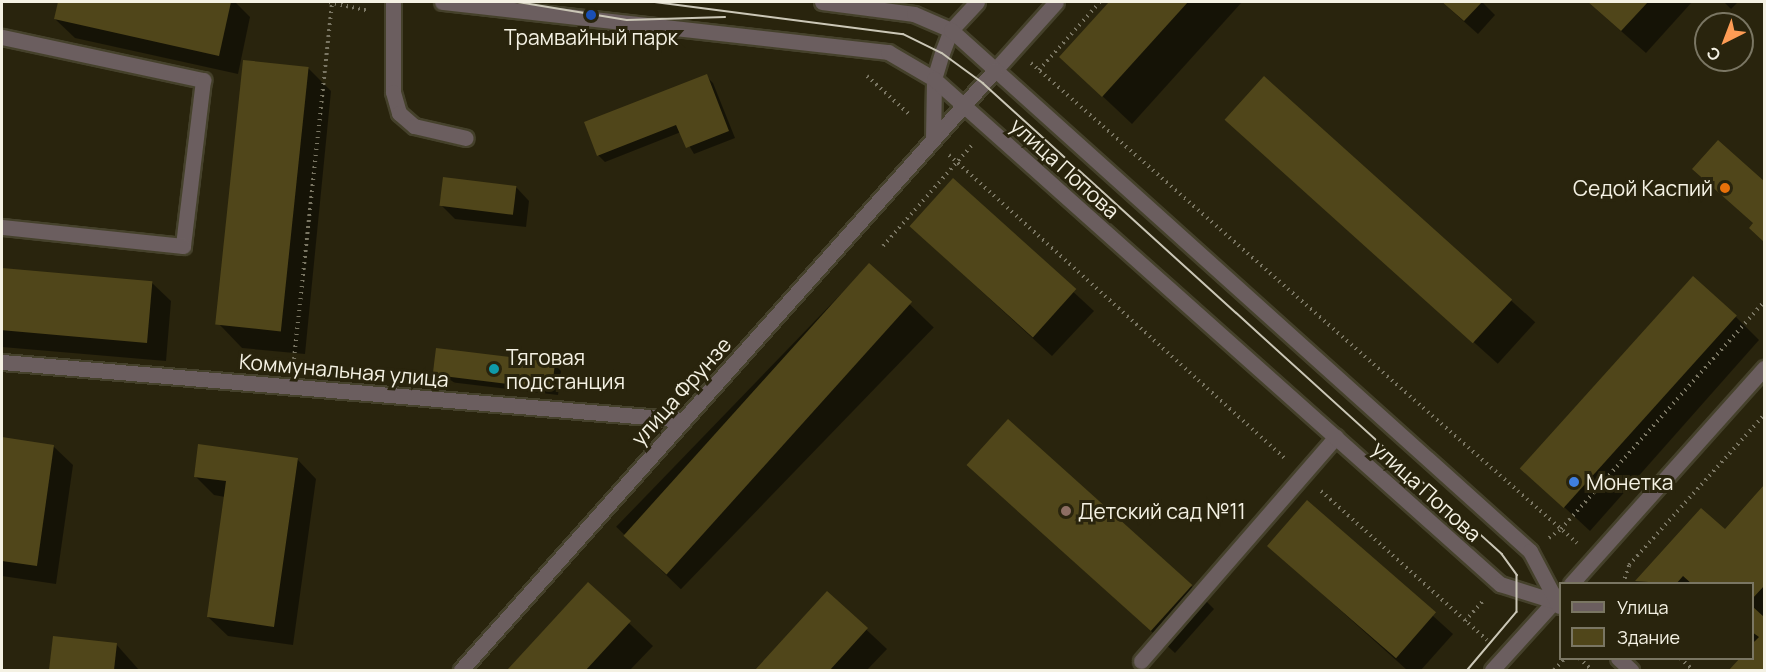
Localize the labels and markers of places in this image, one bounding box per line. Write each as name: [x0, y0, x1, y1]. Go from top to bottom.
marker: Трамвайный парк: [584, 8, 598, 22]
place label: Трамвайный парк: [504, 24, 678, 50]
place label: Седой Каспий: [1573, 175, 1713, 201]
marker: Седой Каспий: [1718, 181, 1732, 195]
place label: Тяговая подстанция: [506, 344, 625, 394]
marker: Тяговая подстанция: [487, 362, 501, 376]
place label: Монетка: [1586, 469, 1673, 495]
marker: Монетка: [1567, 475, 1581, 489]
place label: Детский сад №11: [1078, 498, 1246, 524]
marker: Детский сад №11: [1059, 504, 1073, 518]

